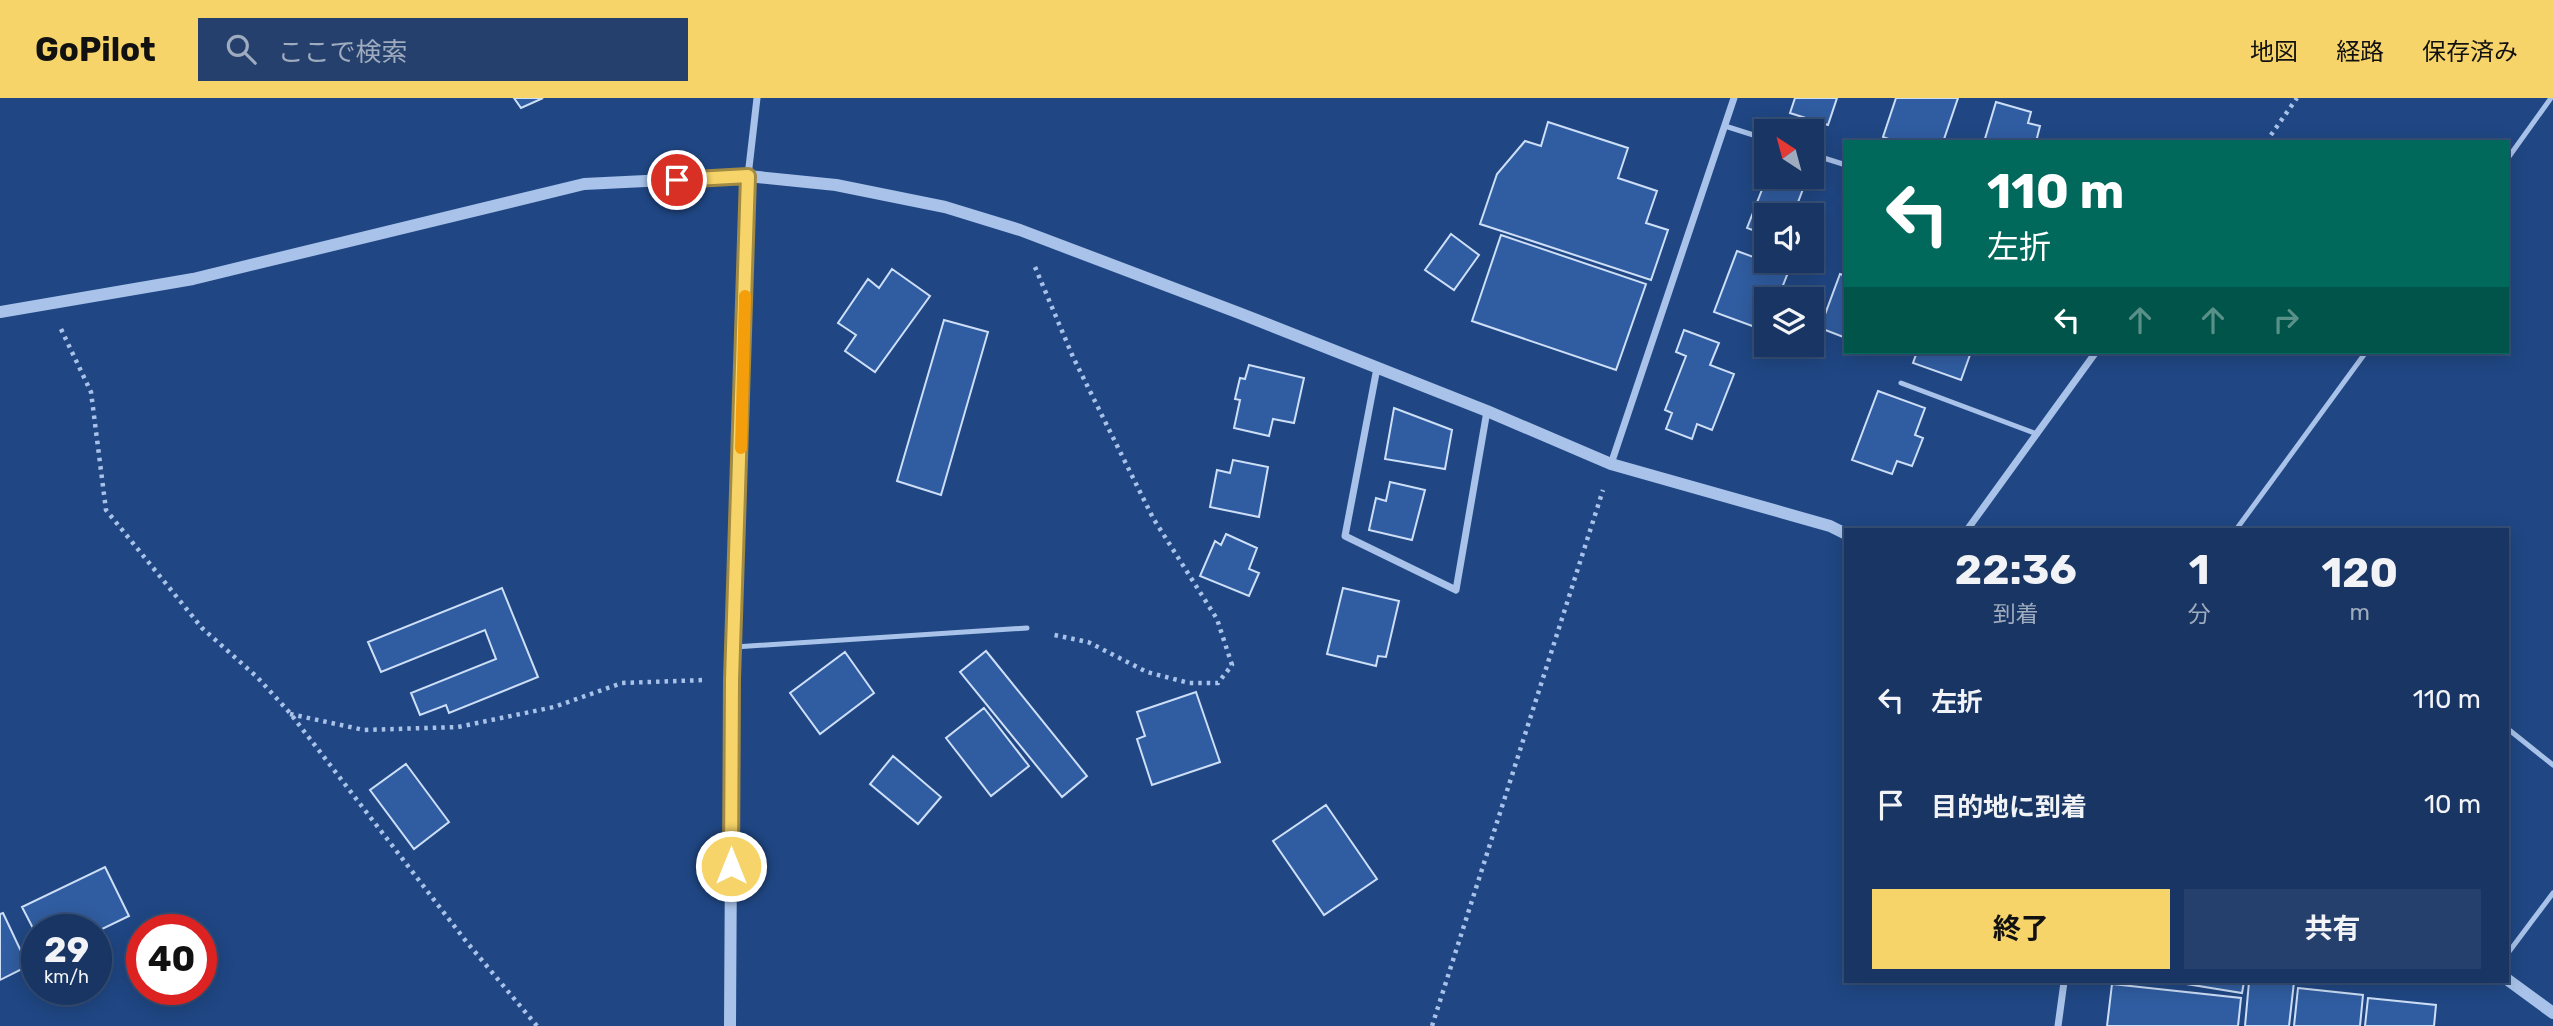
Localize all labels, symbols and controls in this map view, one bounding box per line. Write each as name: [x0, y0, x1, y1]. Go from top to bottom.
search box: [198, 18, 688, 81]
text: GoPilot: [35, 30, 156, 69]
icon: search: [222, 30, 260, 68]
text: ここで検索: [278, 37, 408, 68]
text: 地図: [2250, 38, 2298, 66]
text: 経路: [2336, 38, 2384, 66]
text: 保存済み: [2422, 38, 2518, 66]
north arrow: [1754, 119, 1824, 189]
map controls: [1754, 119, 1824, 357]
pin: [647, 150, 707, 210]
icon: arrive: [658, 161, 696, 199]
text: 110 m: [1987, 162, 2124, 220]
icon: left: [1872, 168, 1963, 259]
button: sound: [1754, 203, 1824, 273]
text: 左折: [1987, 228, 2051, 266]
button: layers: [1754, 287, 1824, 357]
icon: left: [2048, 301, 2086, 339]
icon: ahead: [2121, 301, 2159, 339]
icon: ahead: [2194, 301, 2232, 339]
icon: right: [2267, 301, 2305, 339]
text: 22:36: [1955, 545, 2077, 595]
text: 1: [2189, 545, 2210, 595]
text: 120: [2321, 548, 2398, 598]
text: m: [2350, 598, 2370, 626]
text: 到着: [1993, 600, 2039, 628]
text: 分: [2188, 600, 2211, 628]
icon: left: [1872, 681, 1910, 719]
text: 110 m: [2413, 684, 2481, 715]
text: 左折: [1931, 687, 1983, 718]
icon: arrive: [1872, 786, 1910, 824]
text: 10 m: [2424, 789, 2481, 820]
text: 目的地に到着: [1931, 792, 2087, 823]
position arrow: [694, 829, 768, 903]
button: 終了: [1872, 889, 2170, 969]
button: 共有: [2184, 889, 2481, 969]
speed limit sign: 40: [126, 914, 217, 1005]
text: 29: [44, 929, 89, 971]
text: km/h: [44, 966, 89, 988]

